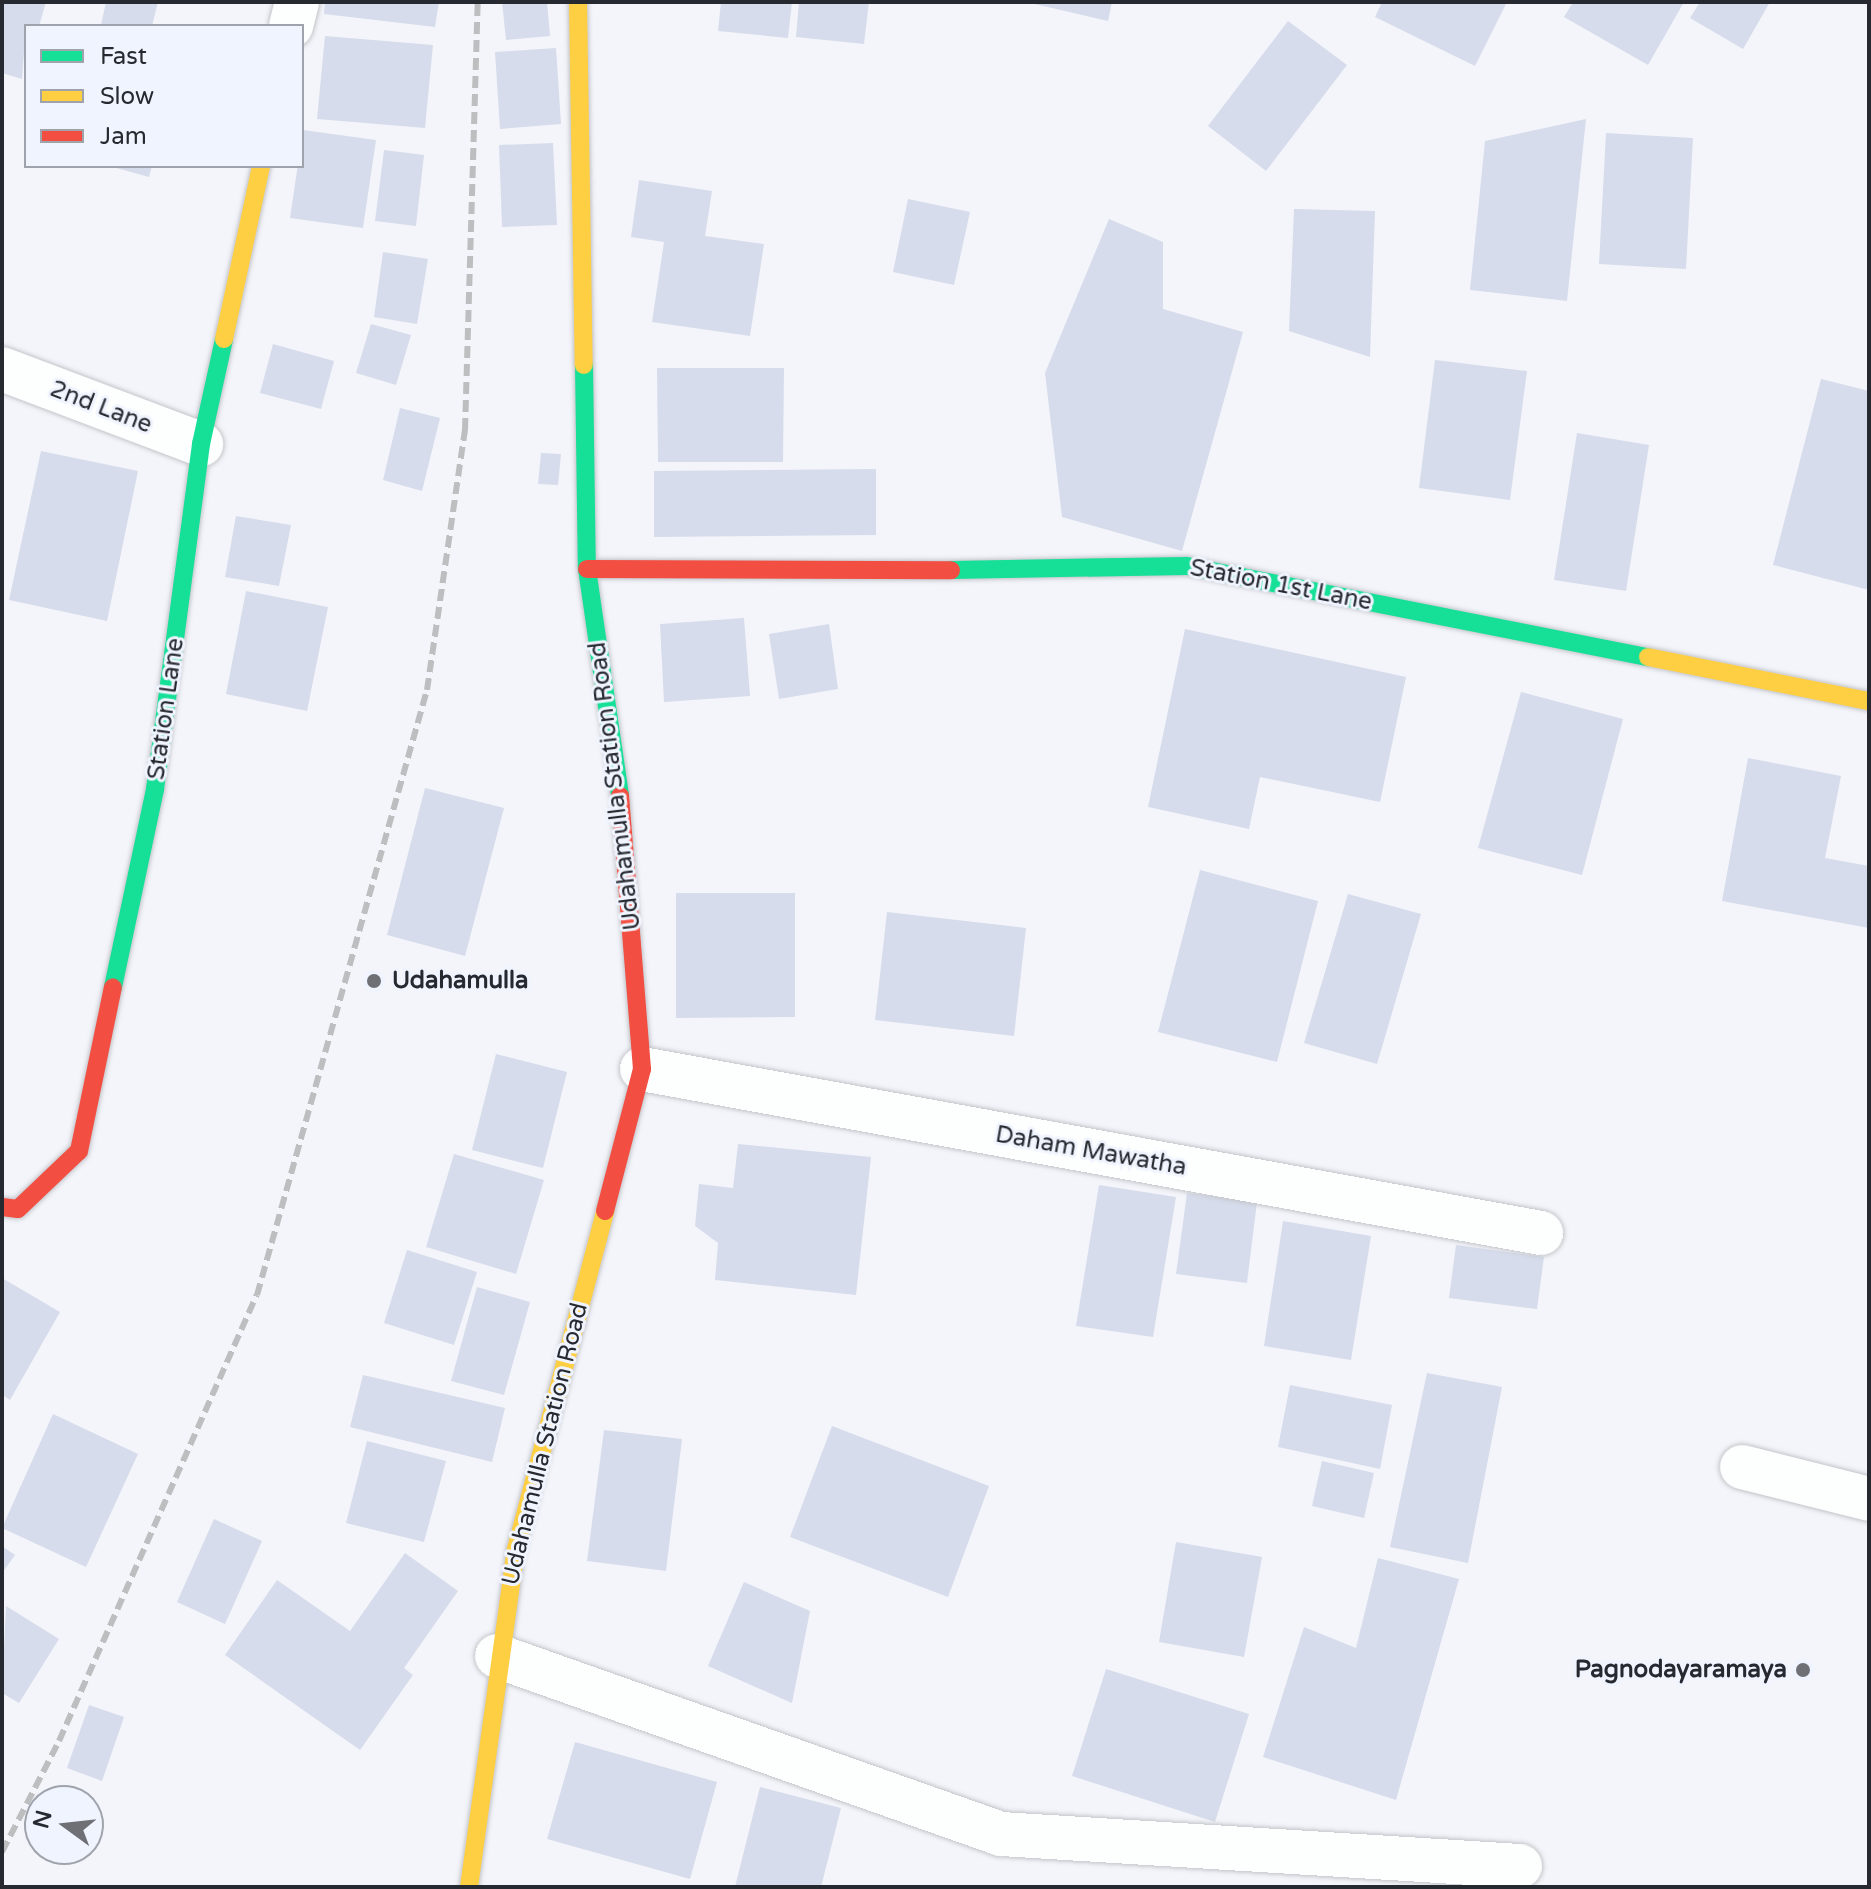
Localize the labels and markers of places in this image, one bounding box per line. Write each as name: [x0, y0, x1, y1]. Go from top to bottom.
place label: Udahamulla: [392, 967, 528, 995]
marker: Udahamulla: [363, 970, 385, 992]
place label: Pagnodayaramaya: [1575, 1656, 1787, 1684]
marker: Pagnodayaramaya: [1794, 1661, 1812, 1679]

